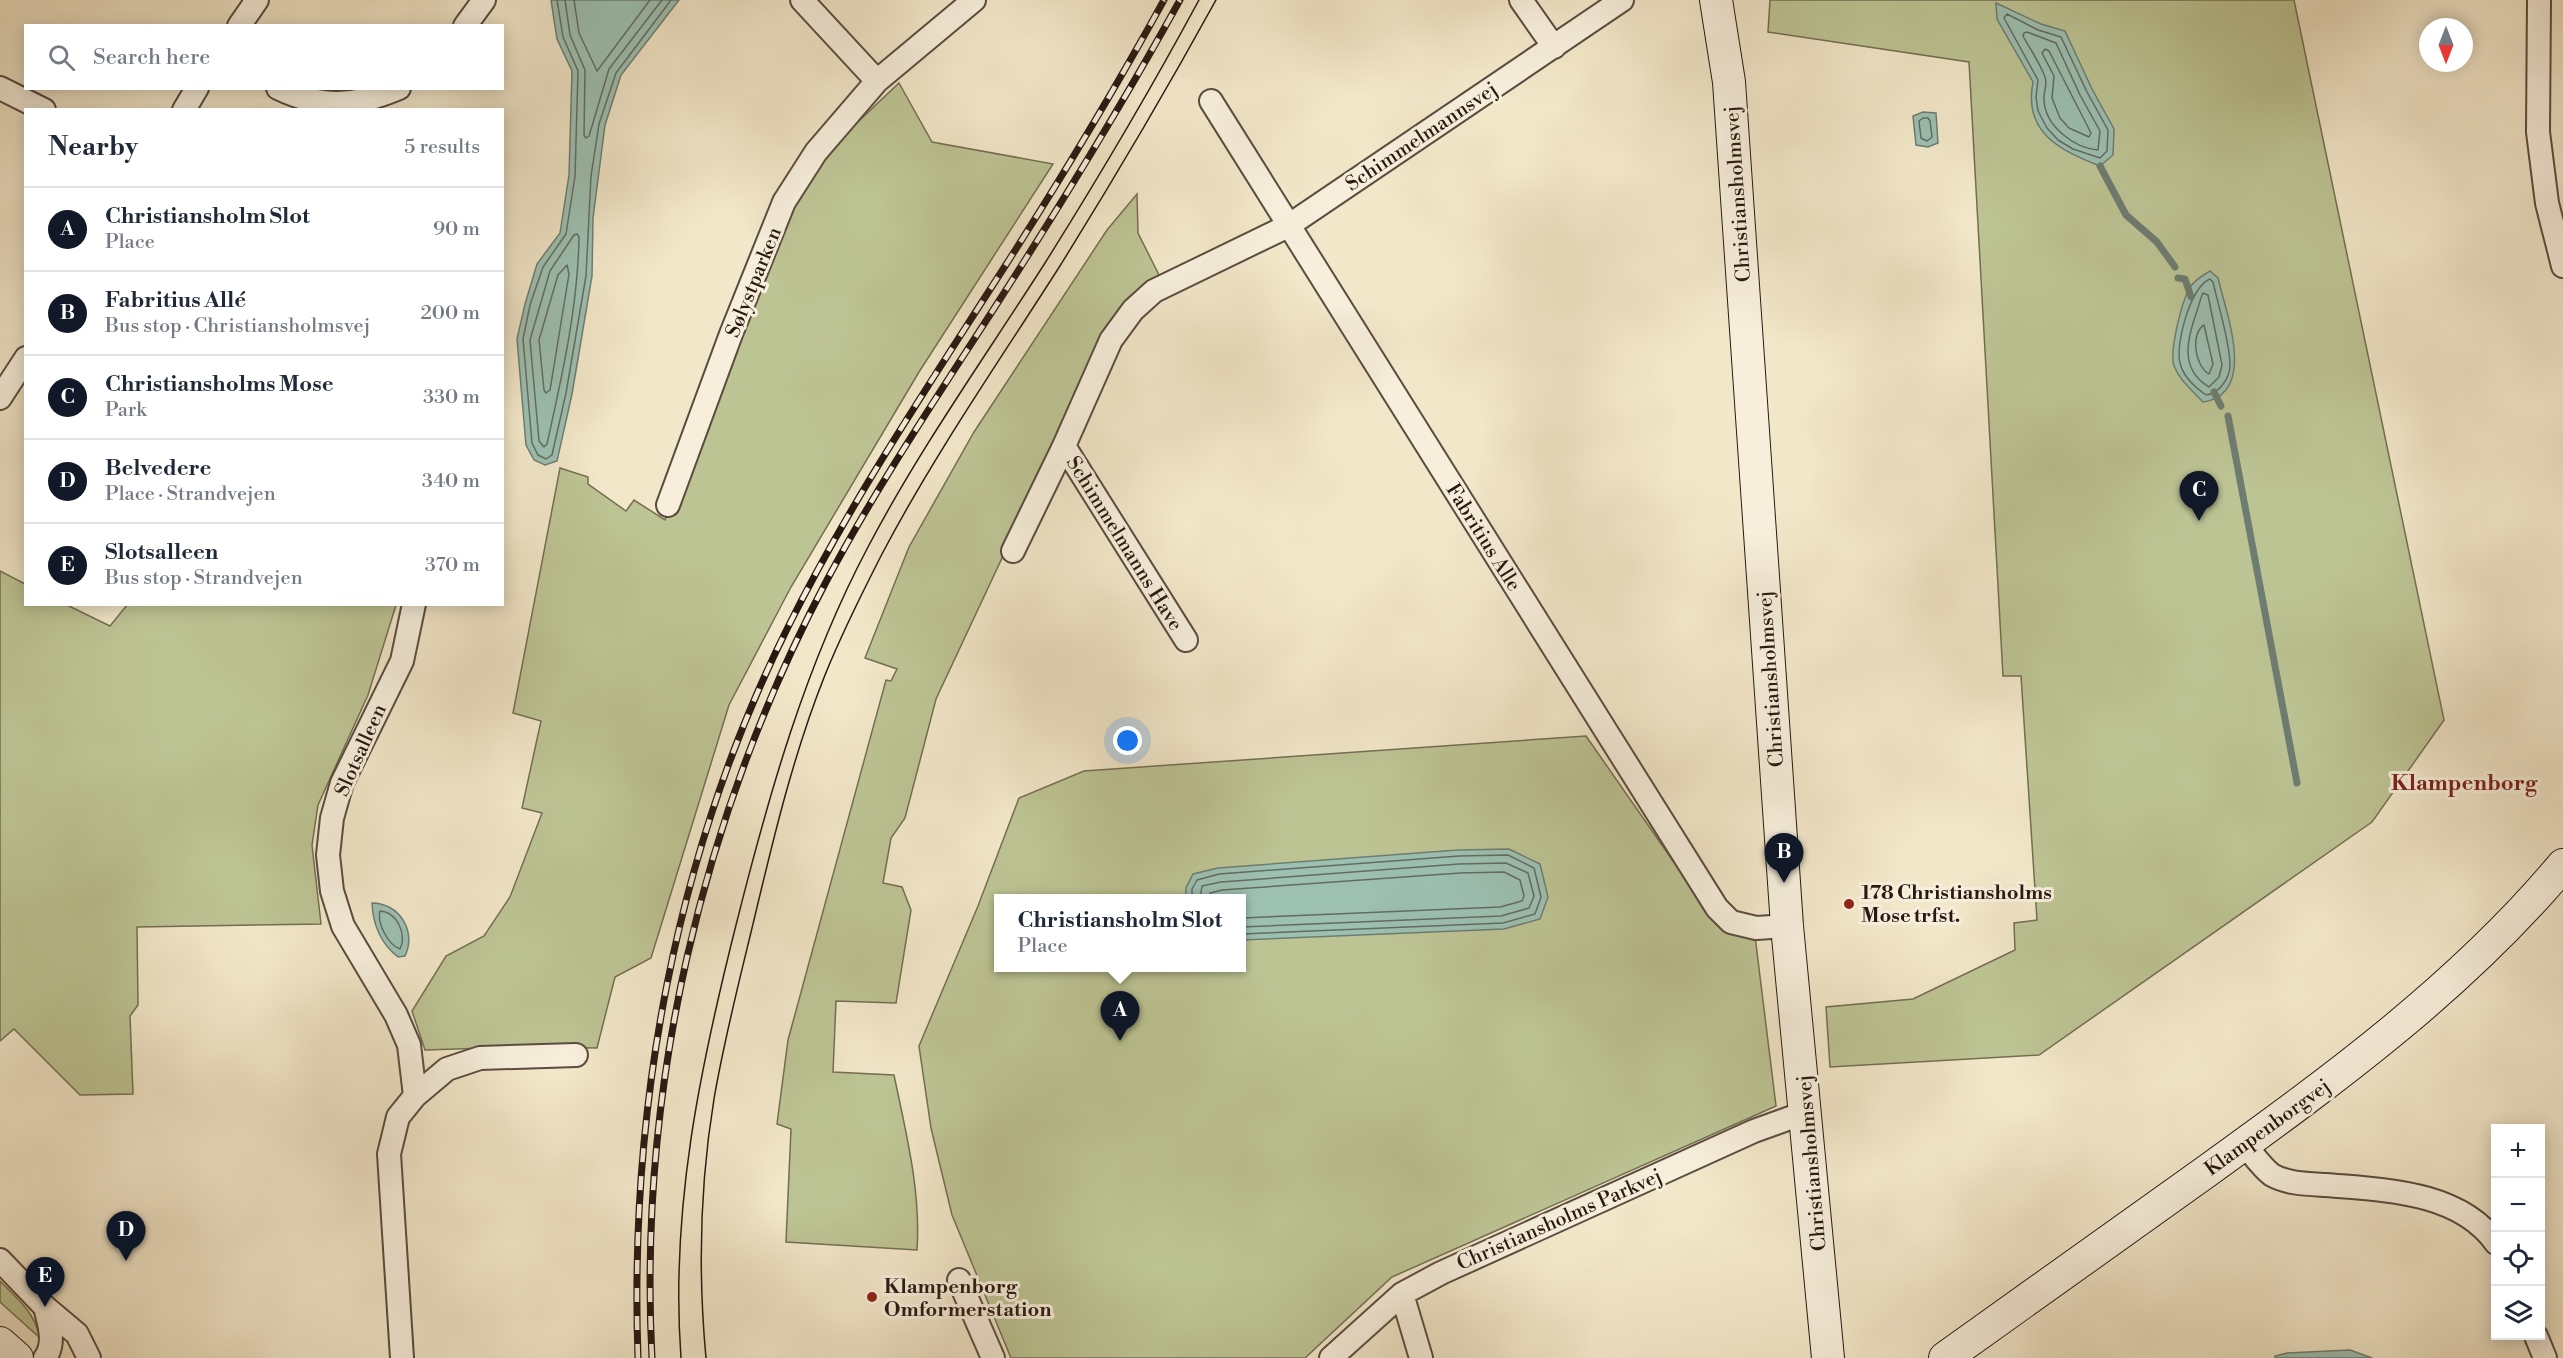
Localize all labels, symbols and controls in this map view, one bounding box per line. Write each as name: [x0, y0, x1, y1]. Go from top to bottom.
north arrow: [2419, 18, 2473, 72]
search box: [24, 24, 504, 90]
icon: search: [45, 41, 78, 74]
text: Search here: [93, 44, 210, 71]
street label: Schimmelmannsvej: [1341, 77, 1503, 197]
street label: Christiansholmsvej: [1720, 105, 1757, 283]
text: Nearby: [48, 131, 138, 163]
text: 5 results: [404, 135, 480, 160]
text: Christiansholm Slot: [105, 203, 310, 230]
text: A: [60, 217, 75, 242]
text: 90 m: [433, 217, 480, 242]
street label: Sølystparken: [721, 224, 788, 341]
text: Place: [105, 230, 155, 255]
text: Fabritius Allé: [105, 287, 246, 314]
text: B: [60, 301, 75, 326]
text: 200 m: [420, 301, 480, 326]
text: Bus stop · Christiansholmsvej: [105, 314, 370, 339]
text: Christiansholms Mose: [105, 371, 334, 398]
text: C: [60, 385, 75, 410]
text: 330 m: [423, 385, 480, 410]
text: Park: [105, 398, 147, 423]
street label: Schimmelmanns Have: [1060, 452, 1188, 636]
text: Belvedere: [105, 455, 211, 482]
text: D: [60, 469, 75, 494]
text: 340 m: [422, 469, 480, 494]
pin: C: [2180, 472, 2218, 521]
street label: Fabritius Alle: [1440, 479, 1526, 596]
text: Place · Strandvejen: [105, 482, 276, 507]
text: Slotsalleen: [105, 539, 218, 566]
text: E: [61, 553, 74, 578]
text: 370 m: [425, 553, 480, 578]
text: Bus stop · Strandvejen: [105, 566, 303, 591]
street label: Christiansholmsvej: [1753, 590, 1790, 768]
street label: Slotsalleen: [330, 701, 393, 801]
your location: [1113, 726, 1142, 755]
district label: Klampenborg: [2391, 770, 2538, 797]
pin: B: [1764, 834, 1804, 883]
place label: 178 Christiansholms Mose trfst.: [1861, 881, 2052, 929]
popup: [994, 894, 1246, 972]
marker: 178 Christiansholms Mose trfst.: [1842, 897, 1856, 911]
text: Christiansholm Slot: [1018, 907, 1222, 934]
text: Place: [1018, 934, 1068, 959]
pin: A: [1100, 992, 1140, 1041]
street label: Christiansholmsvej: [1792, 1074, 1833, 1252]
street label: Klampenborgvej: [2200, 1074, 2336, 1182]
map controls: [2491, 1124, 2545, 1340]
button: +: [2491, 1124, 2545, 1178]
street label: Christiansholms Parkvej: [1453, 1164, 1666, 1277]
button: −: [2491, 1178, 2545, 1232]
pin: D: [106, 1212, 146, 1261]
button: locate: [2491, 1232, 2545, 1286]
pin: E: [26, 1258, 64, 1307]
place label: Klampenborg Omformerstation: [884, 1275, 1052, 1323]
button: layers: [2491, 1286, 2545, 1340]
marker: Klampenborg Omformerstation: [865, 1290, 879, 1304]

